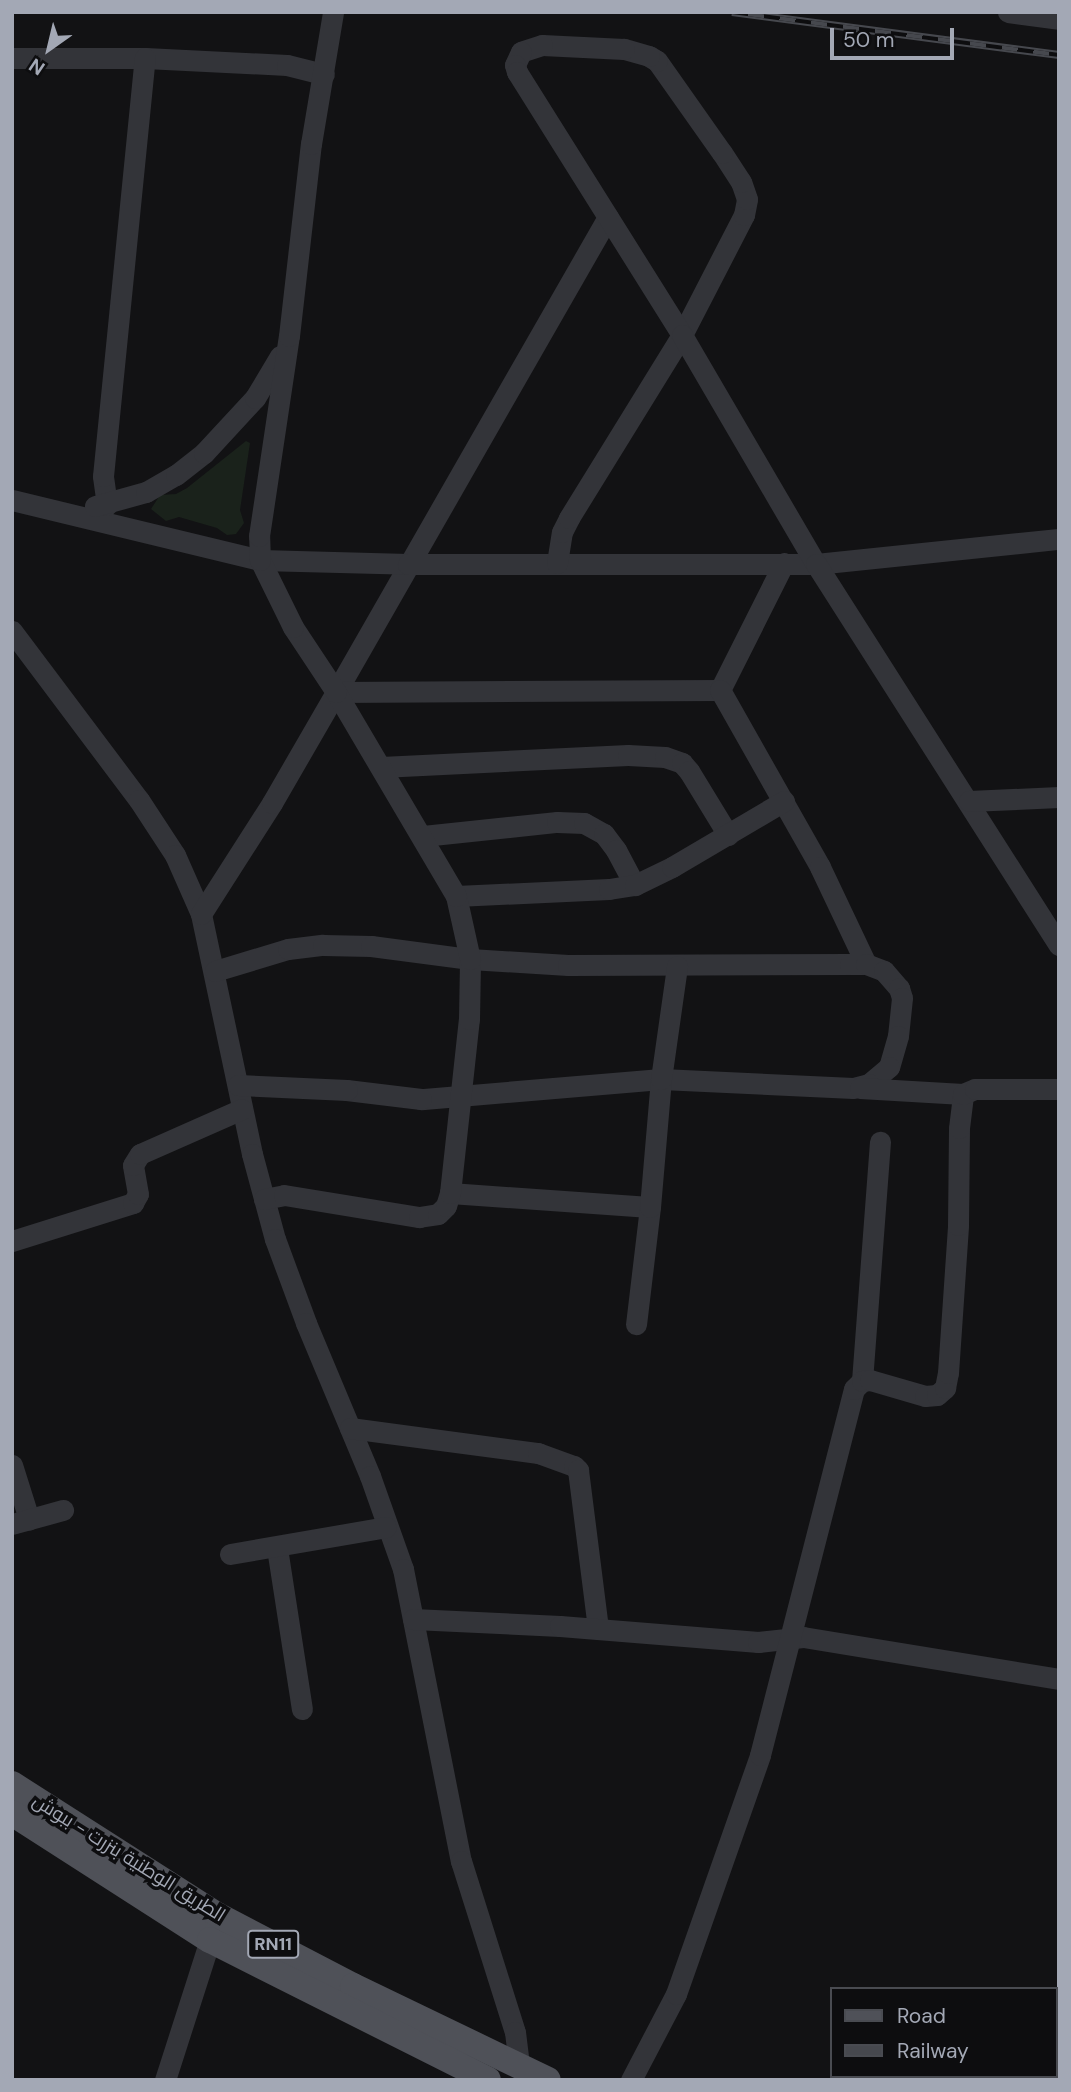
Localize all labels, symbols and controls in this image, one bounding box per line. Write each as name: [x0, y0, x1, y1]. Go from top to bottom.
north arrow: [14, 14, 84, 84]
scale bar: [833, 14, 957, 58]
text: 50 m: [843, 26, 894, 54]
text: N: [24, 53, 50, 81]
street label: الطريق الوطنية بنزرت - ببوش: [28, 1789, 230, 1927]
road number: RN11: [247, 1930, 299, 1958]
legend: [830, 1987, 1057, 2078]
text: Road: [897, 2002, 946, 2030]
text: Railway: [897, 2037, 969, 2065]

